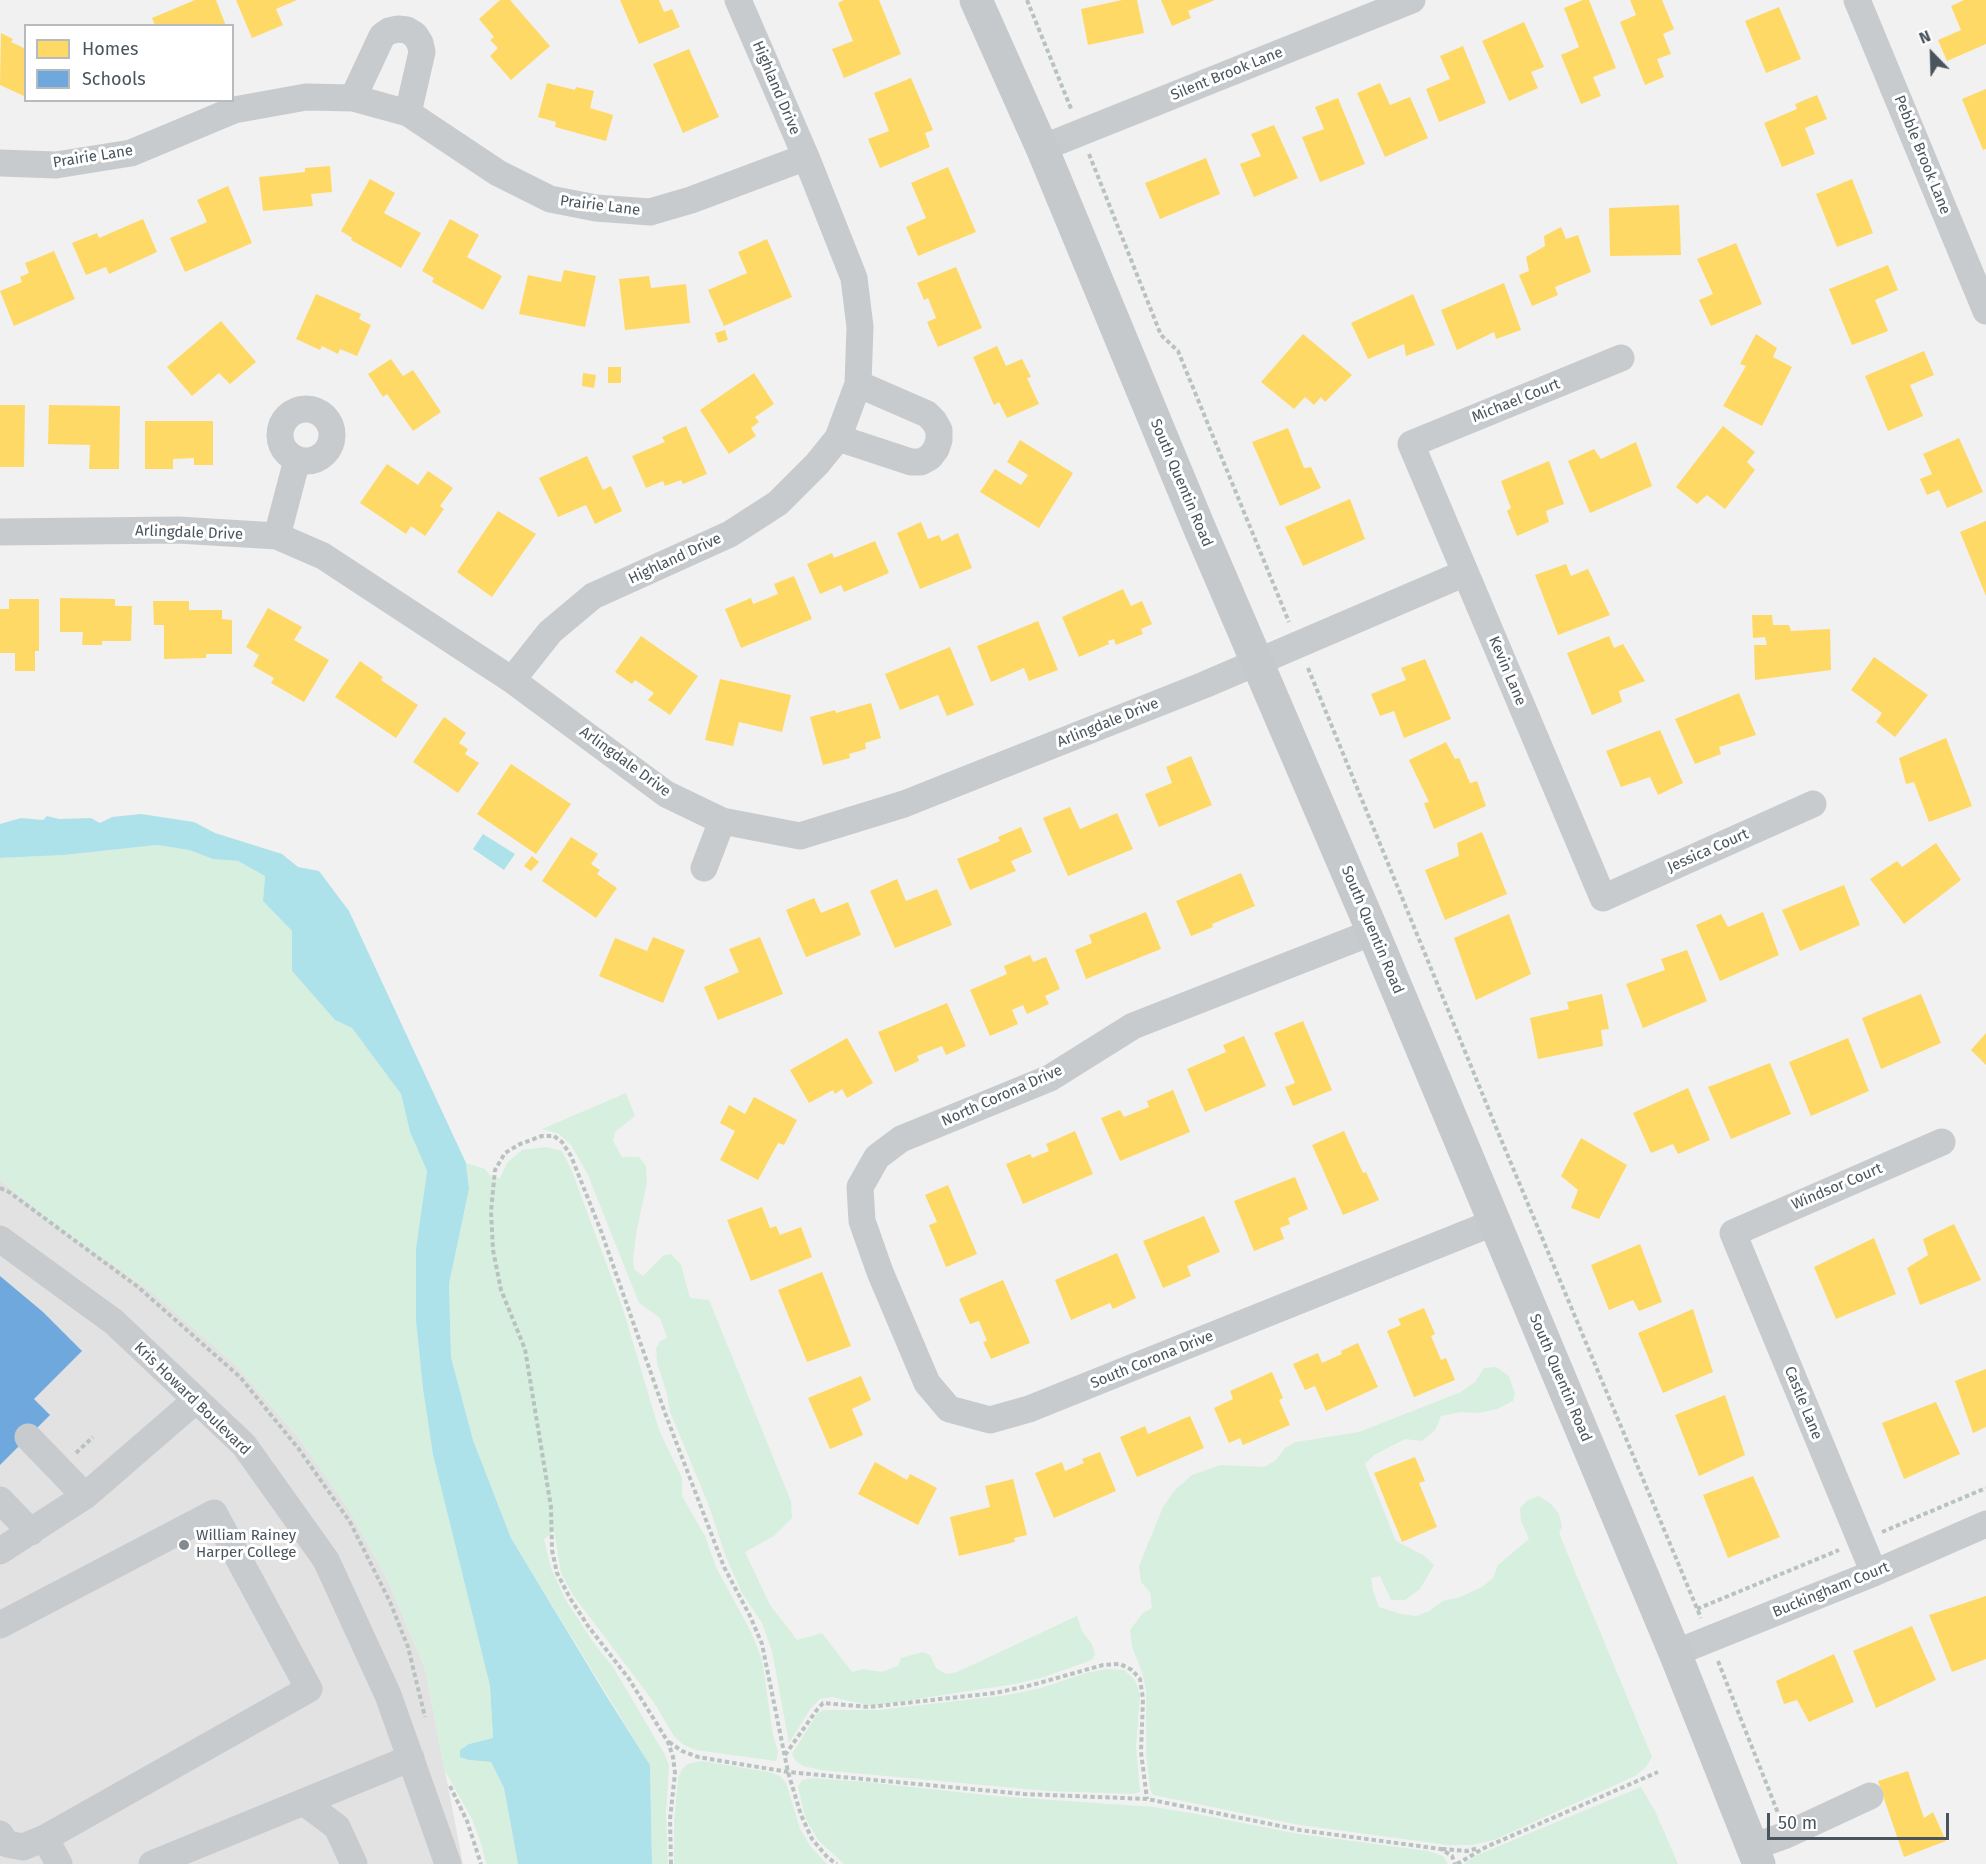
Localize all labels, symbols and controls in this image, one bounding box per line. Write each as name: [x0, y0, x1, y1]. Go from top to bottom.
legend: [24, 24, 234, 102]
north arrow: [1902, 24, 1962, 84]
text: N: [1916, 26, 1933, 48]
text: Homes: [82, 38, 138, 60]
street label: Highland Drive: [748, 38, 804, 138]
street label: Silent Brook Lane: [1168, 43, 1286, 105]
text: Schools: [82, 68, 146, 90]
street label: Pebble Brook Lane: [1890, 93, 1954, 217]
street label: Prairie Lane: [52, 142, 134, 172]
street label: Prairie Lane: [559, 192, 641, 220]
street label: Michael Court: [1469, 375, 1563, 427]
street label: South Quentin Road: [1146, 416, 1216, 550]
street label: Arlingdale Drive: [135, 522, 243, 544]
street label: Highland Drive: [626, 530, 724, 588]
street label: Kevin Lane: [1484, 634, 1530, 708]
street label: Arlingdale Drive: [1055, 694, 1161, 752]
street label: Arlingdale Drive: [576, 723, 674, 801]
street label: Jessica Court: [1665, 825, 1751, 877]
street label: South Quentin Road: [1337, 863, 1407, 997]
street label: North Corona Drive: [939, 1061, 1065, 1131]
street label: Windsor Court: [1789, 1160, 1885, 1214]
street label: South Quentin Road: [1525, 1311, 1595, 1445]
street label: South Corona Drive: [1088, 1327, 1216, 1393]
street label: Kris Howard Boulevard: [130, 1339, 254, 1459]
street label: Castle Lane: [1780, 1364, 1826, 1442]
place label: William Rainey Harper College: [196, 1527, 296, 1562]
marker: William Rainey Harper College: [177, 1538, 191, 1552]
street label: Buckingham Court: [1770, 1558, 1892, 1622]
scale bar: [1770, 1801, 1952, 1839]
text: 50 m: [1778, 1812, 1817, 1834]

